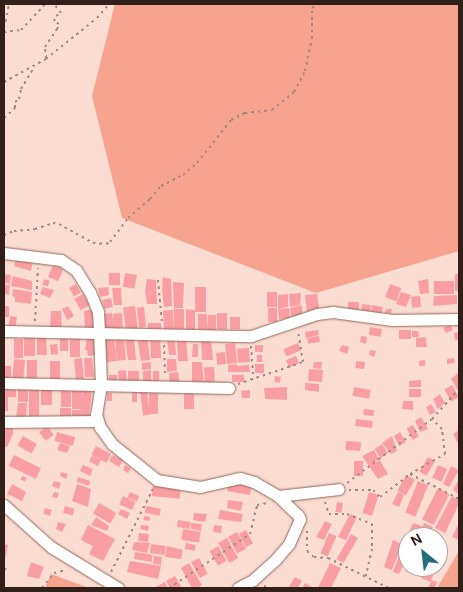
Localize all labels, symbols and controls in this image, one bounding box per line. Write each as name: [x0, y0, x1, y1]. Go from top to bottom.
north arrow: [398, 527, 448, 577]
text: N: [407, 529, 425, 550]

